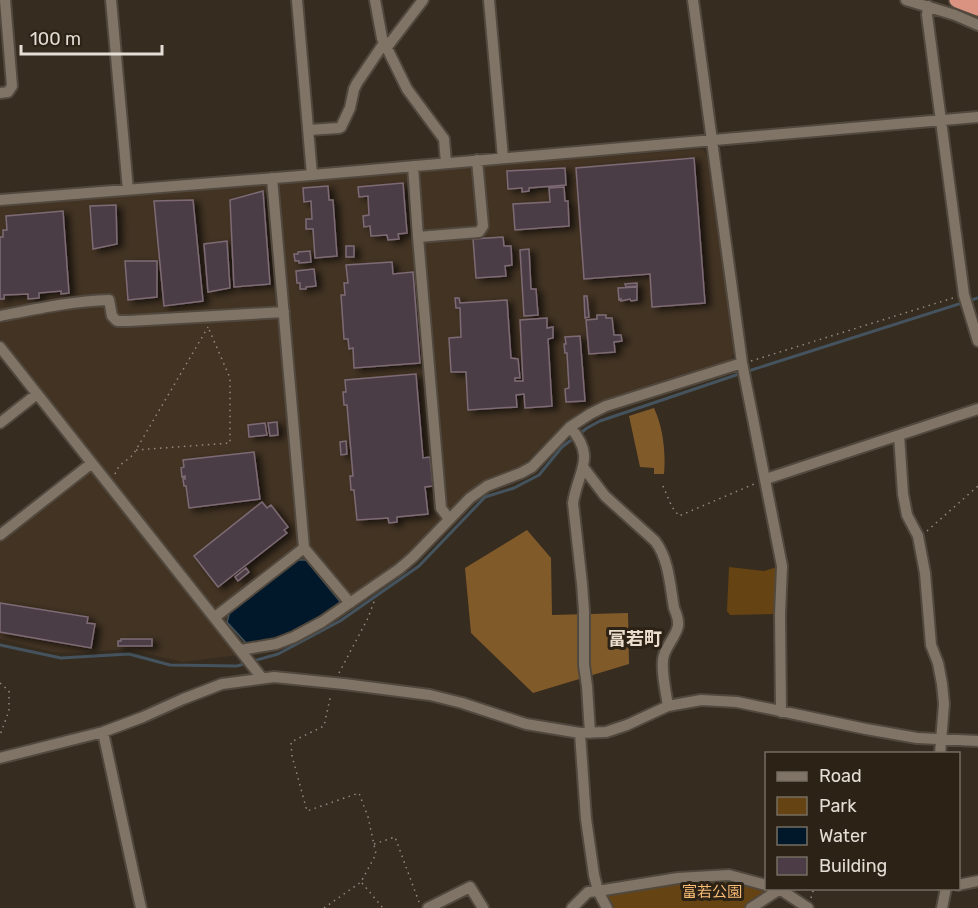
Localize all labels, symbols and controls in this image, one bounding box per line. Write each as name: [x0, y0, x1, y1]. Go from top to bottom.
scale bar: [21, 18, 162, 56]
text: 100 m: [30, 28, 81, 50]
district label: 富若町: [608, 628, 662, 650]
legend: [765, 752, 960, 890]
text: Road: [819, 765, 862, 787]
text: Park: [819, 795, 857, 817]
text: Water: [819, 825, 867, 847]
text: Building: [819, 855, 887, 877]
park label: 富若公園: [682, 883, 742, 901]

